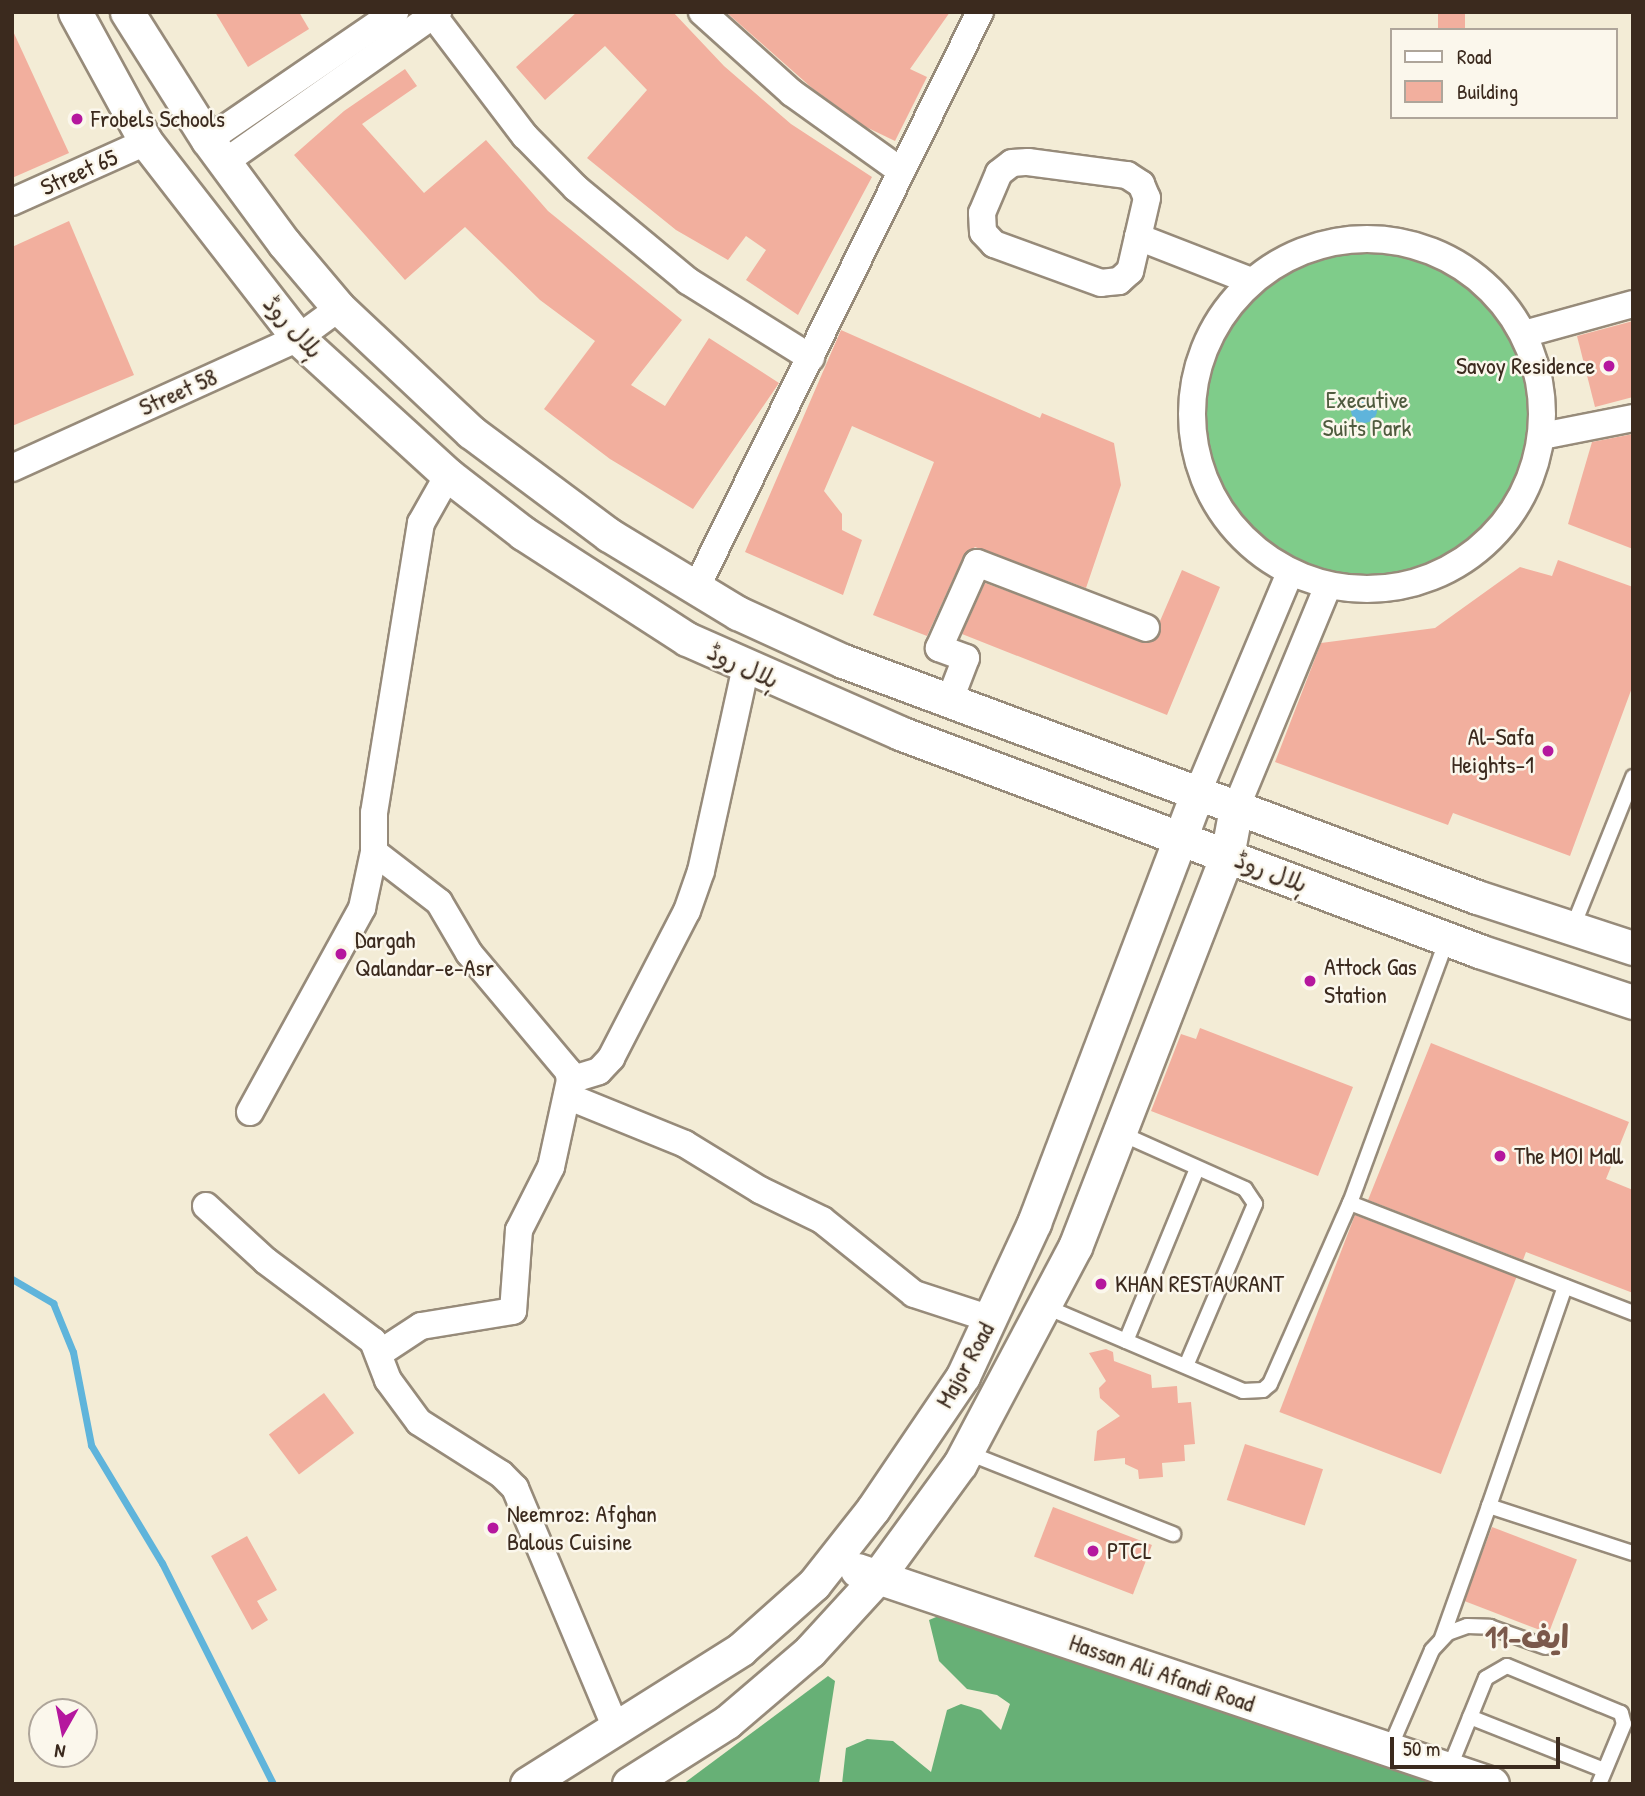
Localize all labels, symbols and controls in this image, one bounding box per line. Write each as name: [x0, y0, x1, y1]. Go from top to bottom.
legend: [1390, 28, 1617, 119]
text: Road: [1457, 42, 1491, 71]
text: Building: [1457, 77, 1518, 106]
place label: Frobels Schools: [91, 105, 225, 133]
marker: Frobels Schools: [69, 111, 85, 127]
street label: Street 65: [36, 142, 122, 202]
street label: ہلال روڈ: [257, 289, 329, 365]
place label: Savoy Residence: [1456, 352, 1595, 380]
marker: Savoy Residence: [1601, 358, 1617, 374]
street label: Street 58: [135, 362, 221, 422]
park label: Executive Suits Park: [1322, 386, 1412, 442]
street label: ہلال روڈ: [703, 637, 783, 695]
place label: Al-Safa Heights-1: [1451, 723, 1534, 779]
marker: Al-Safa Heights-1: [1540, 743, 1556, 759]
street label: ہلال روڈ: [1231, 845, 1311, 899]
place label: Dargah Qalandar-e-Asr: [355, 926, 494, 982]
marker: Dargah Qalandar-e-Asr: [333, 946, 349, 962]
place label: Attock Gas Station: [1324, 953, 1417, 1009]
marker: Attock Gas Station: [1302, 973, 1318, 989]
place label: The MOI Mall: [1514, 1142, 1623, 1170]
marker: The MOI Mall: [1492, 1148, 1508, 1164]
place label: KHAN RESTAURANT: [1115, 1270, 1284, 1298]
marker: KHAN RESTAURANT: [1093, 1276, 1109, 1292]
street label: Major Road: [930, 1317, 1000, 1413]
place label: Neemroz: Afghan Balous Cuisine: [507, 1500, 657, 1556]
marker: Neemroz: Afghan Balous Cuisine: [485, 1520, 501, 1536]
place label: PTCL: [1107, 1537, 1152, 1565]
marker: PTCL: [1085, 1543, 1101, 1559]
district label: ایف-11: [1485, 1618, 1569, 1656]
street label: Hassan Ali Afandi Road: [1066, 1628, 1258, 1718]
north arrow: [28, 1698, 98, 1768]
scale bar: [1393, 1722, 1563, 1766]
text: 50 m: [1403, 1734, 1440, 1763]
text: N: [53, 1738, 67, 1765]

